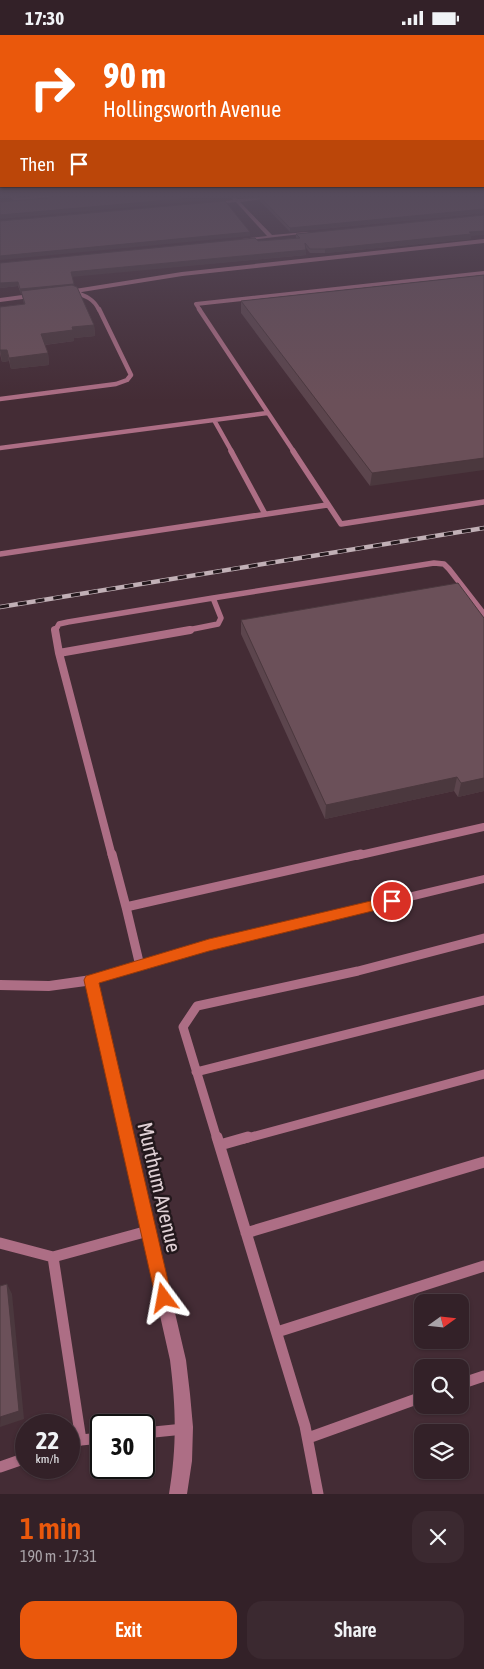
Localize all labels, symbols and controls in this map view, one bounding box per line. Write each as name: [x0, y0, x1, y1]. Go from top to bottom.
text: 17:30: [25, 7, 64, 29]
icon: right: [20, 55, 85, 120]
text: 90 m: [103, 55, 166, 95]
text: Hollingsworth Avenue: [103, 96, 281, 122]
icon: arrive: [65, 150, 93, 178]
text: Then: [20, 153, 55, 175]
pin: [371, 880, 413, 922]
icon: arrive: [378, 887, 406, 915]
street label: Murthum Avenue: [133, 1120, 187, 1254]
position arrow: [137, 1271, 189, 1323]
north arrow: [414, 1294, 469, 1349]
map controls: [414, 1294, 469, 1479]
button: search: [414, 1359, 469, 1414]
speed limit sign: 30: [90, 1414, 155, 1479]
button: layers: [414, 1424, 469, 1479]
text: 22: [36, 1426, 59, 1454]
text: km/h: [36, 1452, 59, 1466]
text: 1 min: [20, 1511, 81, 1545]
button: close: [412, 1511, 464, 1563]
text: 190 m · 17:31: [20, 1547, 97, 1565]
button: Exit: [20, 1601, 237, 1659]
button: Share: [247, 1601, 464, 1659]

